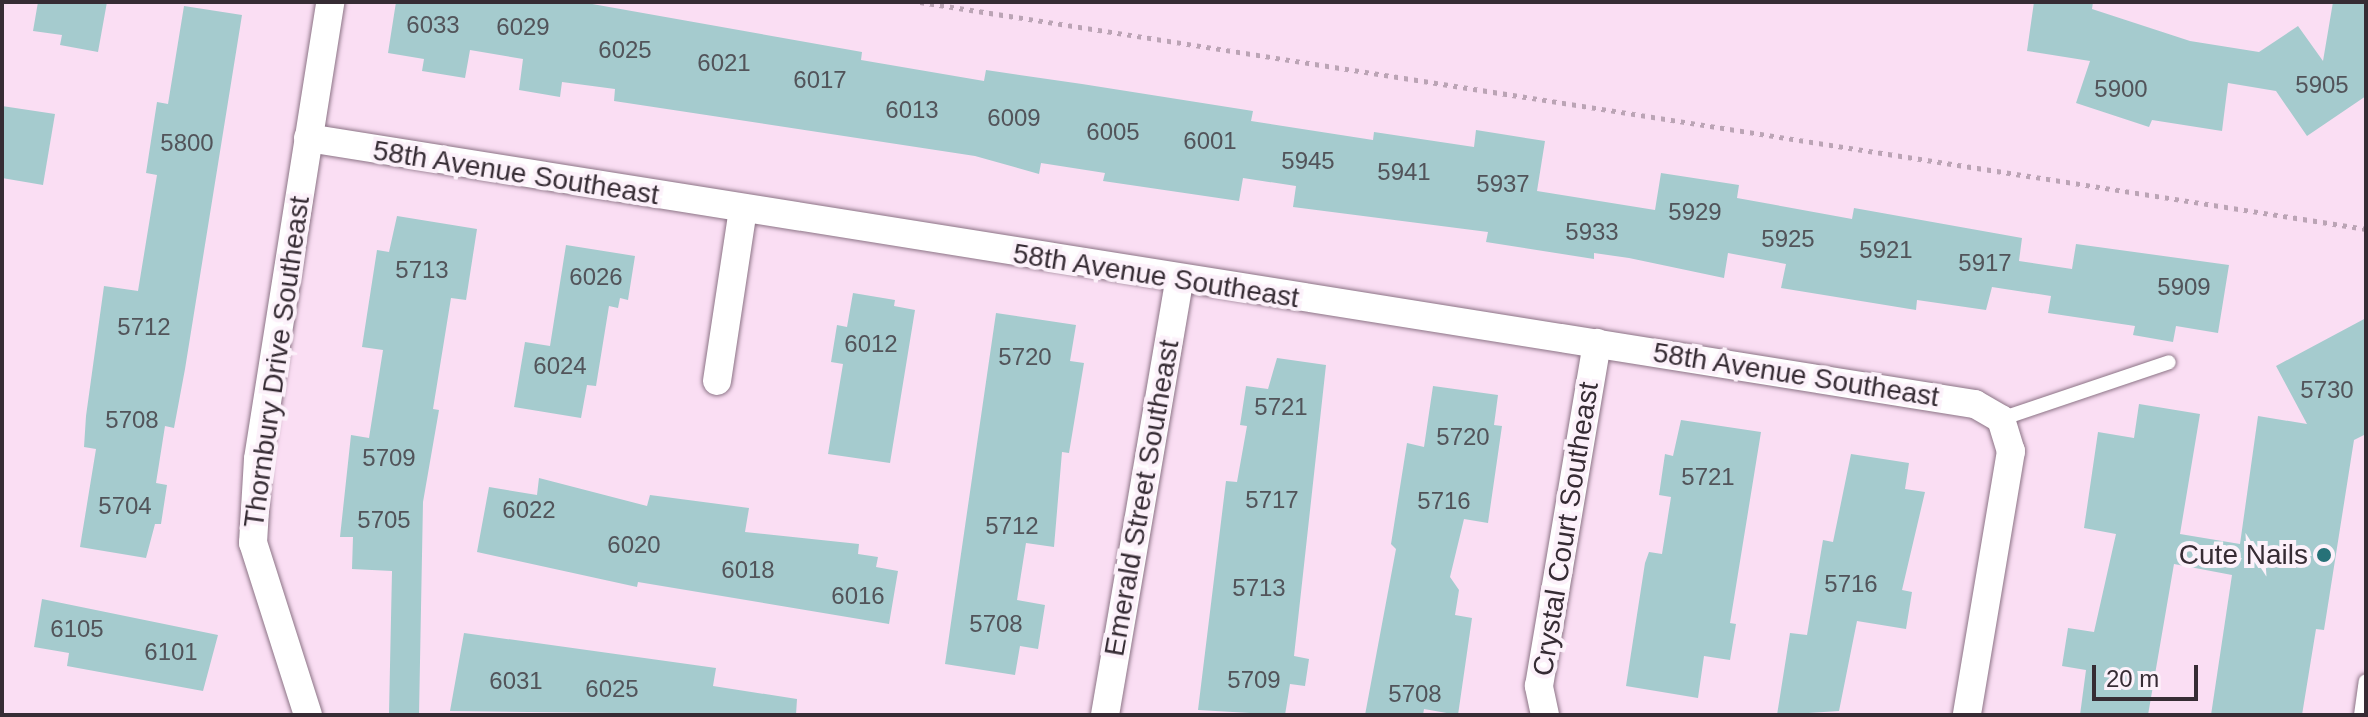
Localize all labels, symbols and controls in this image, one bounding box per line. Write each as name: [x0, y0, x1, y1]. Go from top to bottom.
house number: 6033: [406, 11, 460, 39]
house number: 6029: [496, 13, 550, 41]
house number: 6025: [598, 36, 652, 64]
house number: 6021: [697, 49, 751, 77]
house number: 6017: [793, 66, 847, 94]
house number: 5905: [2295, 71, 2349, 99]
house number: 5900: [2094, 75, 2148, 103]
house number: 6013: [885, 96, 939, 124]
house number: 6009: [987, 104, 1041, 132]
house number: 6005: [1086, 118, 1140, 146]
house number: 6001: [1183, 127, 1237, 155]
house number: 5800: [160, 129, 214, 157]
street label: 58th Avenue Southeast: [370, 134, 662, 212]
house number: 5945: [1281, 147, 1335, 175]
house number: 5941: [1377, 158, 1431, 186]
house number: 5937: [1476, 170, 1530, 198]
street label: Thornbury Drive Southeast: [237, 194, 317, 530]
house number: 5929: [1668, 198, 1722, 226]
house number: 5933: [1565, 218, 1619, 246]
house number: 5925: [1761, 225, 1815, 253]
house number: 5921: [1859, 236, 1913, 264]
street label: 58th Avenue Southeast: [1010, 237, 1302, 315]
house number: 5917: [1958, 249, 2012, 277]
house number: 5713: [395, 256, 449, 284]
house number: 6026: [569, 263, 623, 291]
house number: 5909: [2157, 273, 2211, 301]
house number: 5712: [117, 313, 171, 341]
house number: 6012: [844, 330, 898, 358]
street label: 58th Avenue Southeast: [1650, 336, 1942, 414]
street label: Emerald Street Southeast: [1098, 337, 1186, 659]
house number: 5720: [998, 343, 1052, 371]
house number: 6024: [533, 352, 587, 380]
house number: 5730: [2300, 376, 2354, 404]
street label: Crystal Court Southeast: [1526, 380, 1606, 678]
house number: 5721: [1254, 393, 1308, 421]
house number: 5708: [105, 406, 159, 434]
house number: 5720: [1436, 423, 1490, 451]
house number: 5709: [362, 444, 416, 472]
house number: 5721: [1681, 463, 1735, 491]
house number: 5717: [1245, 486, 1299, 514]
house number: 5716: [1417, 487, 1471, 515]
house number: 5704: [98, 492, 152, 520]
house number: 6022: [502, 496, 556, 524]
house number: 5705: [357, 506, 411, 534]
house number: 5712: [985, 512, 1039, 540]
house number: 6020: [607, 531, 661, 559]
place label: Cute Nails: [2179, 538, 2308, 572]
marker: Cute Nails: [2315, 546, 2333, 564]
house number: 6018: [721, 556, 775, 584]
house number: 5716: [1824, 570, 1878, 598]
house number: 5713: [1232, 574, 1286, 602]
house number: 6016: [831, 582, 885, 610]
house number: 5708: [969, 610, 1023, 638]
house number: 6105: [50, 615, 104, 643]
house number: 6101: [144, 638, 198, 666]
scale bar: [2096, 649, 2202, 699]
text: 20 m: [2106, 665, 2159, 692]
house number: 5709: [1227, 666, 1281, 694]
house number: 6031: [489, 667, 543, 695]
house number: 6025: [585, 675, 639, 703]
house number: 5708: [1388, 680, 1442, 708]

